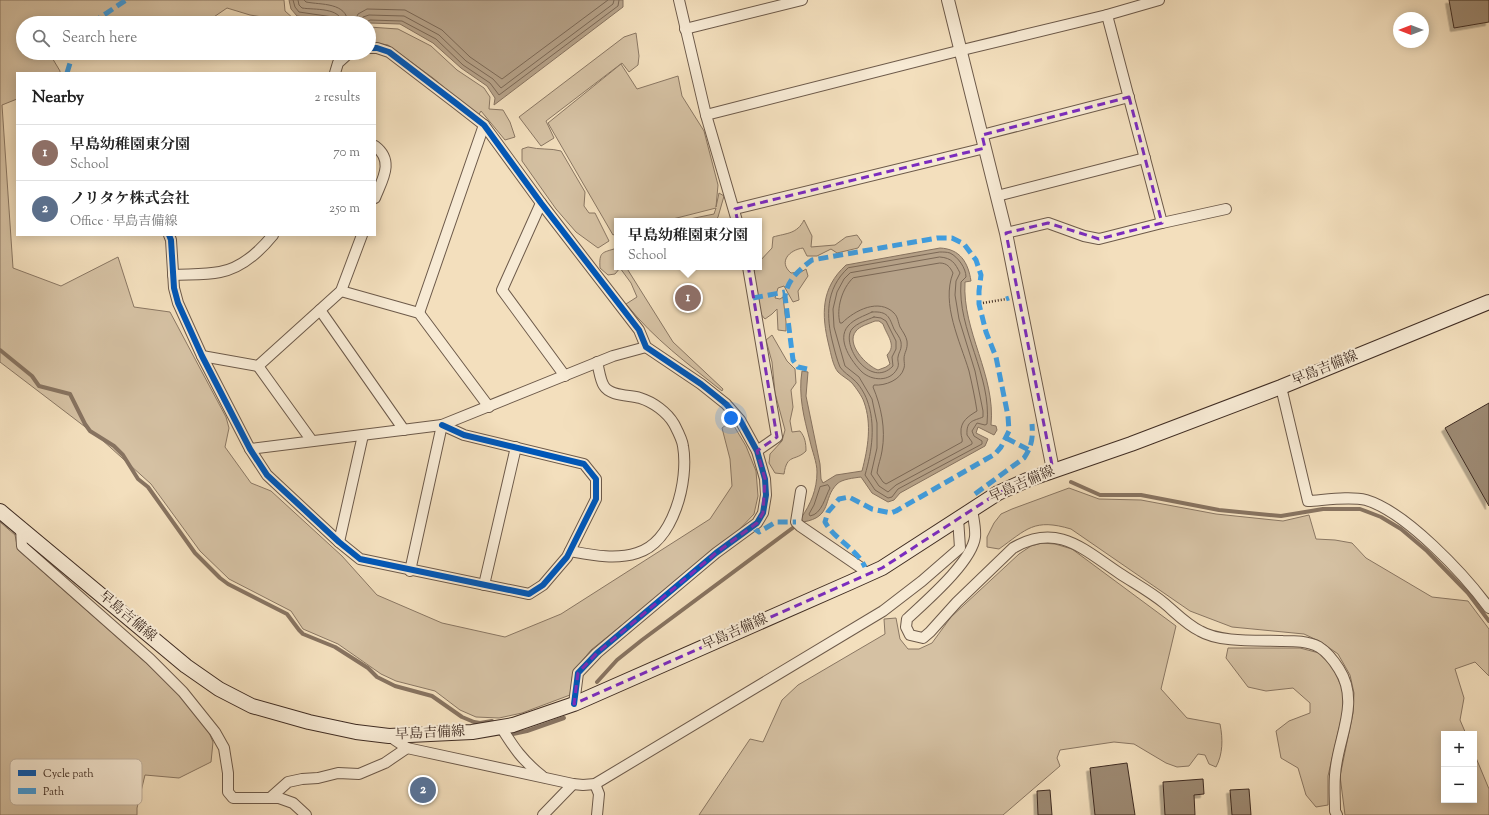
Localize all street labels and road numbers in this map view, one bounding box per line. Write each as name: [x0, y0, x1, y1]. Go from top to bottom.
street label: 早島吉備線: [1289, 347, 1361, 391]
street label: 早島吉備線: [986, 462, 1058, 508]
street label: 早島吉備線: [94, 587, 160, 647]
street label: 早島吉備線: [699, 610, 771, 656]
street label: 早島吉備線: [395, 722, 465, 746]

